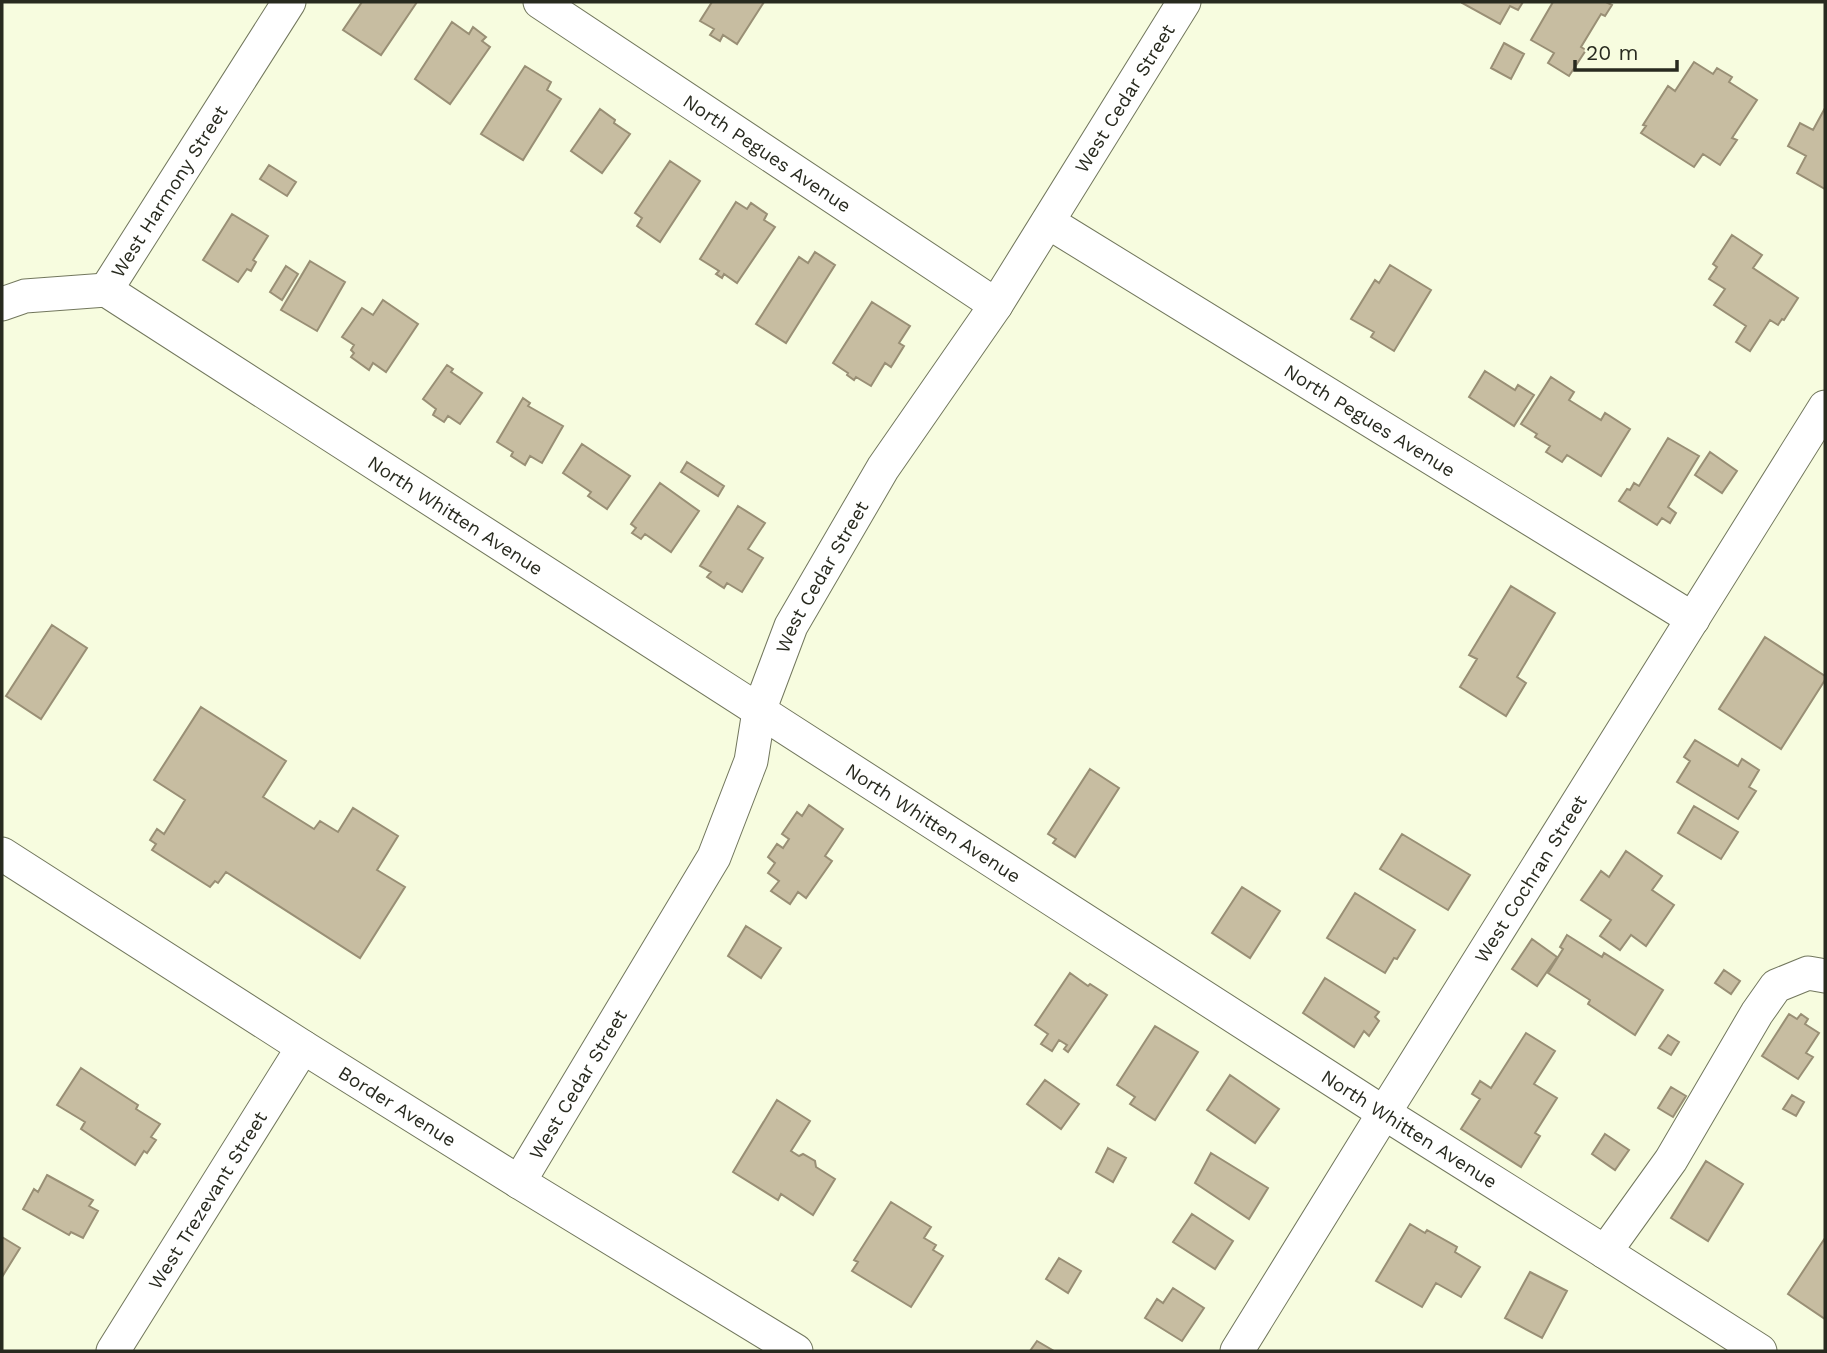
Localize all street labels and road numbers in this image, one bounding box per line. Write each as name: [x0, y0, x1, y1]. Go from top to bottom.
street label: West Cedar Street: [1070, 19, 1179, 177]
street label: North Pegues Avenue: [679, 89, 856, 217]
street label: West Harmony Street: [106, 101, 232, 282]
street label: North Pegues Avenue: [1280, 359, 1460, 482]
street label: North Whitten Avenue: [364, 450, 548, 580]
street label: West Cedar Street: [770, 497, 873, 656]
street label: North Whitten Avenue: [841, 758, 1025, 888]
street label: West Cochran Street: [1469, 790, 1591, 967]
street label: West Cedar Street: [524, 1005, 631, 1163]
street label: Border Avenue: [334, 1061, 461, 1151]
street label: North Whitten Avenue: [1317, 1064, 1502, 1193]
street label: West Trezevant Street: [143, 1107, 272, 1293]

